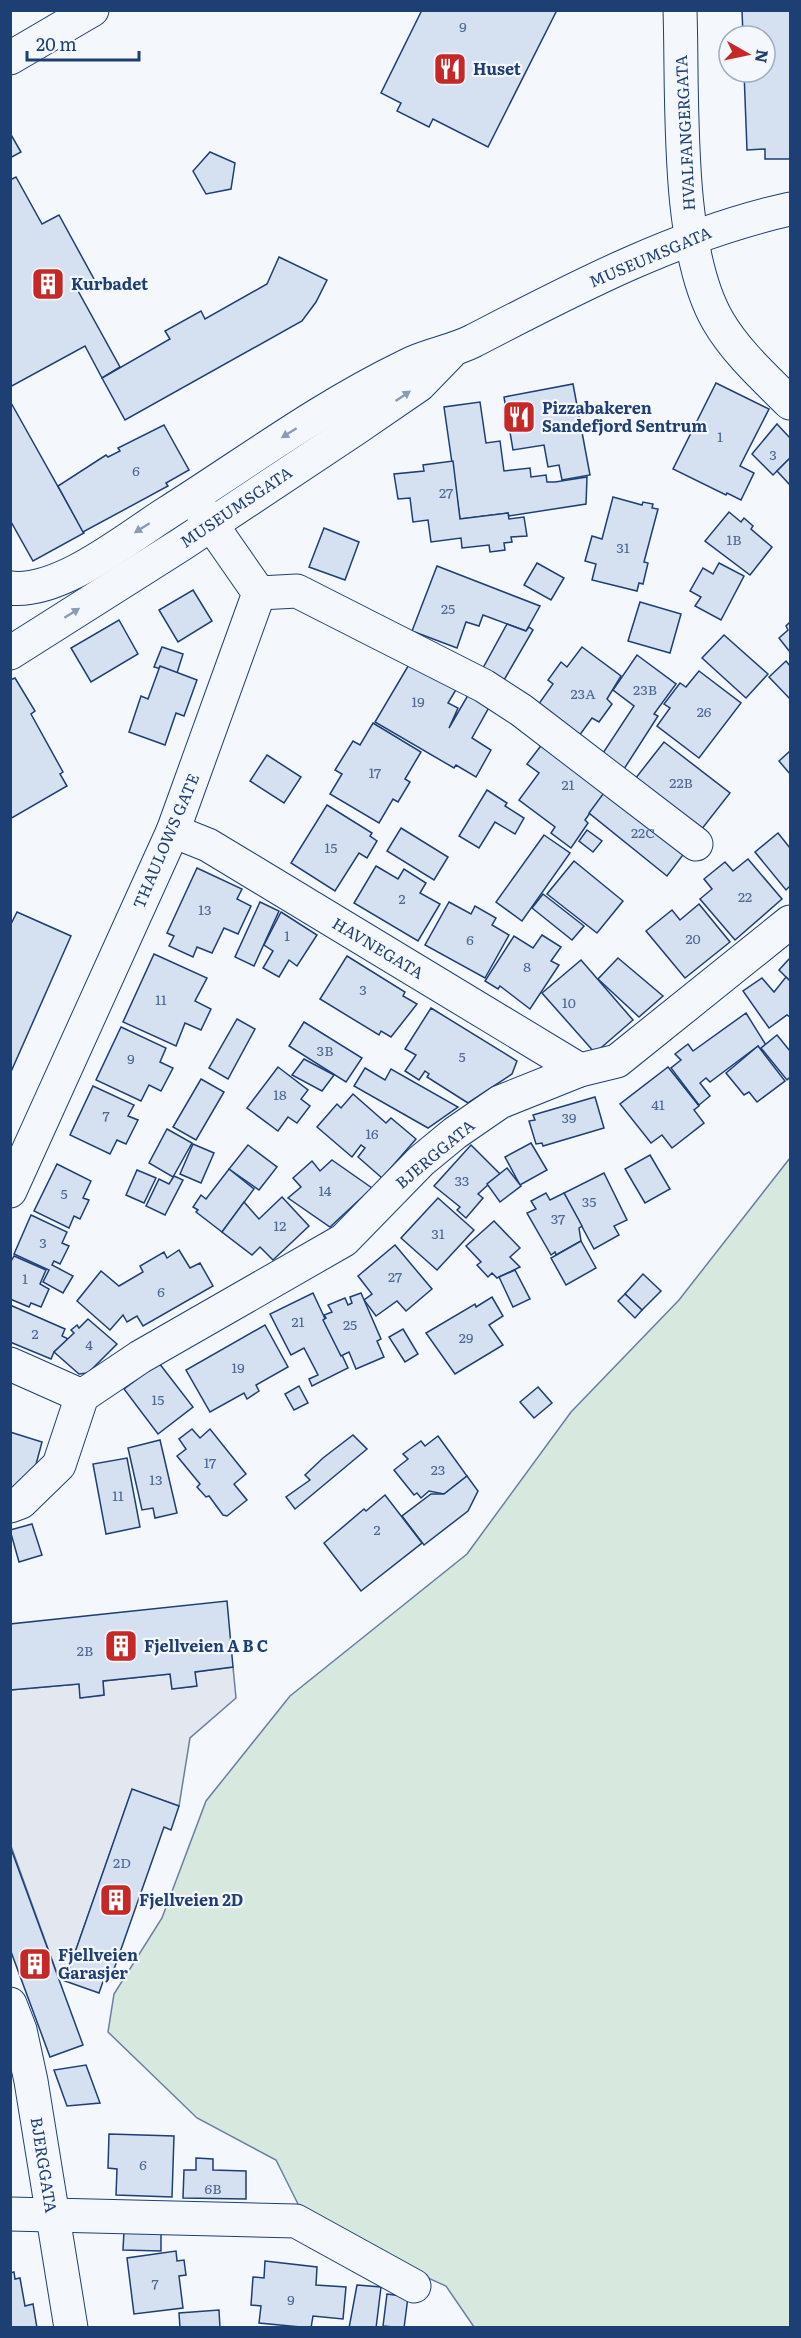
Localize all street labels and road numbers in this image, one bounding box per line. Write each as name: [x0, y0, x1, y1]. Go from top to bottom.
street label: HVALFANGERGATA: [668, 54, 700, 212]
street label: MUSEUMSGATA: [585, 219, 715, 293]
street label: MUSEUMSGATA: [175, 460, 297, 553]
street label: THAULOWS GATE: [126, 769, 204, 912]
street label: HAVNEGATA: [328, 910, 429, 984]
street label: BJERGGATA: [390, 1113, 479, 1194]
street label: BJERGGATA: [26, 2115, 64, 2215]

